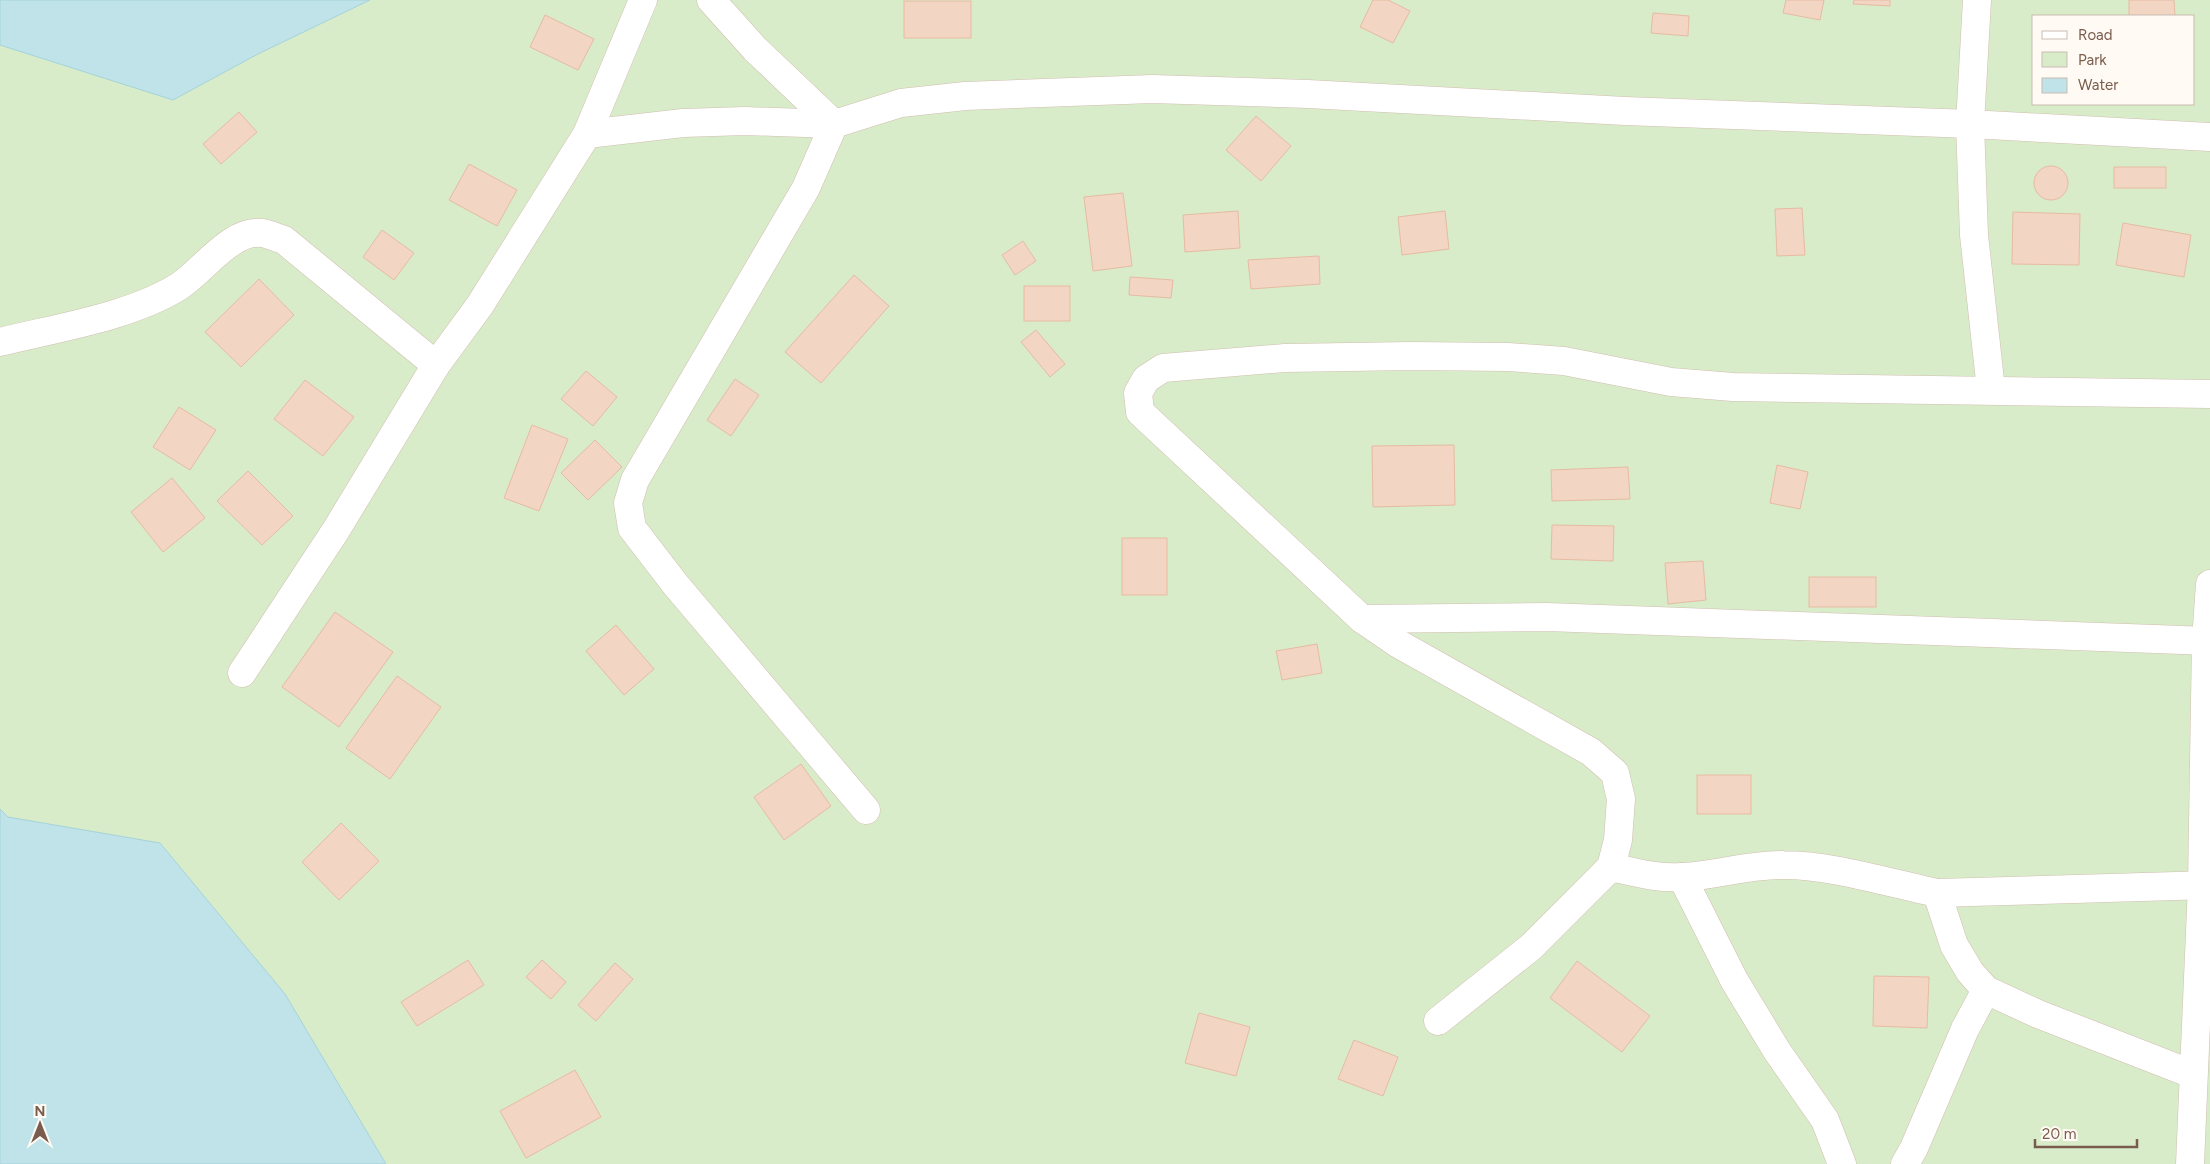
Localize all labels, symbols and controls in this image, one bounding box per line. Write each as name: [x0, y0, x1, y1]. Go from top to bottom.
legend: [2032, 15, 2195, 105]
text: Road: [2078, 26, 2113, 44]
text: Park: [2078, 51, 2107, 69]
text: Water: [2078, 76, 2118, 94]
north arrow: [15, 1099, 65, 1149]
text: N: [35, 1103, 45, 1120]
scale bar: [2035, 1116, 2138, 1148]
text: 20 m: [2042, 1125, 2076, 1143]

